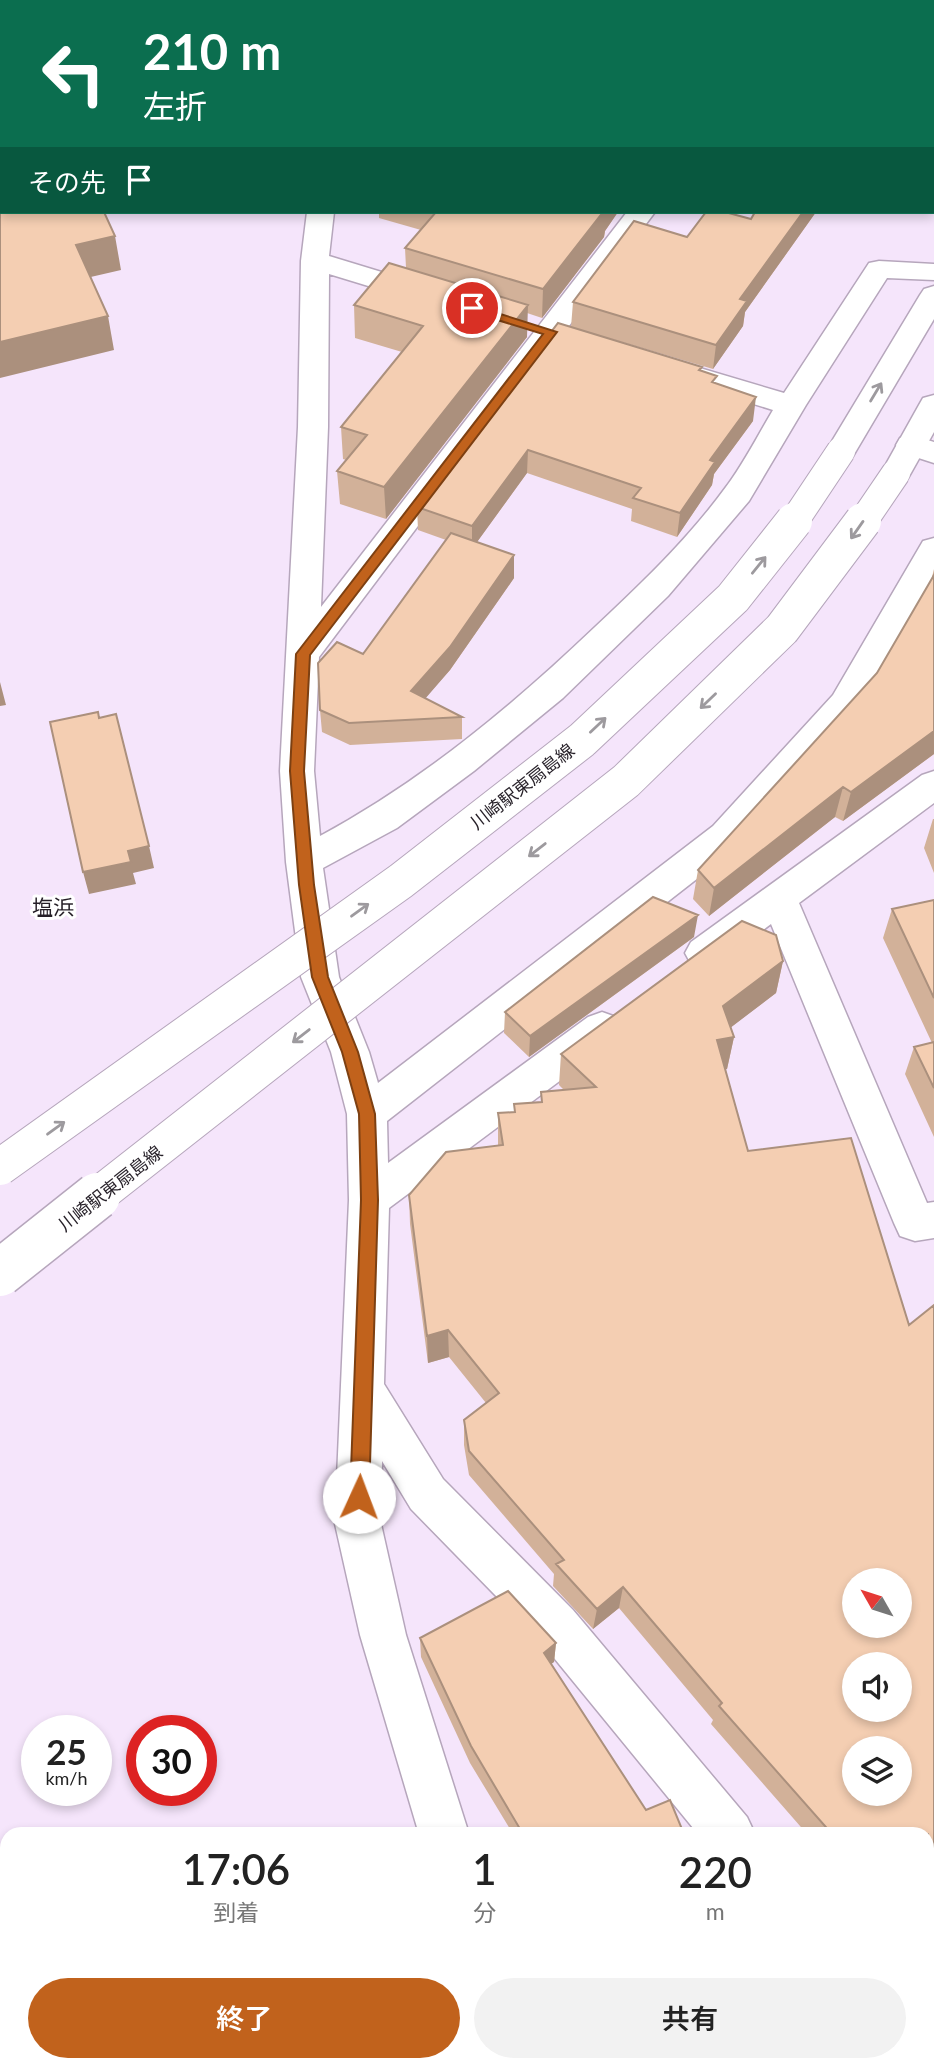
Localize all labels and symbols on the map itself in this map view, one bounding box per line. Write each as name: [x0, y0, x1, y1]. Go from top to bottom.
pin: [442, 278, 502, 338]
one-way arrow: [869, 383, 883, 403]
one-way arrow: [850, 520, 864, 539]
one-way arrow: [751, 557, 767, 575]
one-way arrow: [700, 692, 717, 709]
one-way arrow: [589, 717, 606, 734]
street label: 川崎駅東扇島線: [466, 739, 578, 833]
one-way arrow: [529, 843, 547, 858]
district label: 塩浜: [32, 894, 74, 919]
one-way arrow: [350, 903, 369, 917]
one-way arrow: [292, 1029, 310, 1044]
one-way arrow: [46, 1121, 65, 1136]
street label: 川崎駅東扇島線: [54, 1141, 166, 1235]
position arrow: [322, 1460, 396, 1534]
north arrow: [842, 1568, 912, 1638]
speed limit sign: 30: [126, 1715, 217, 1806]

